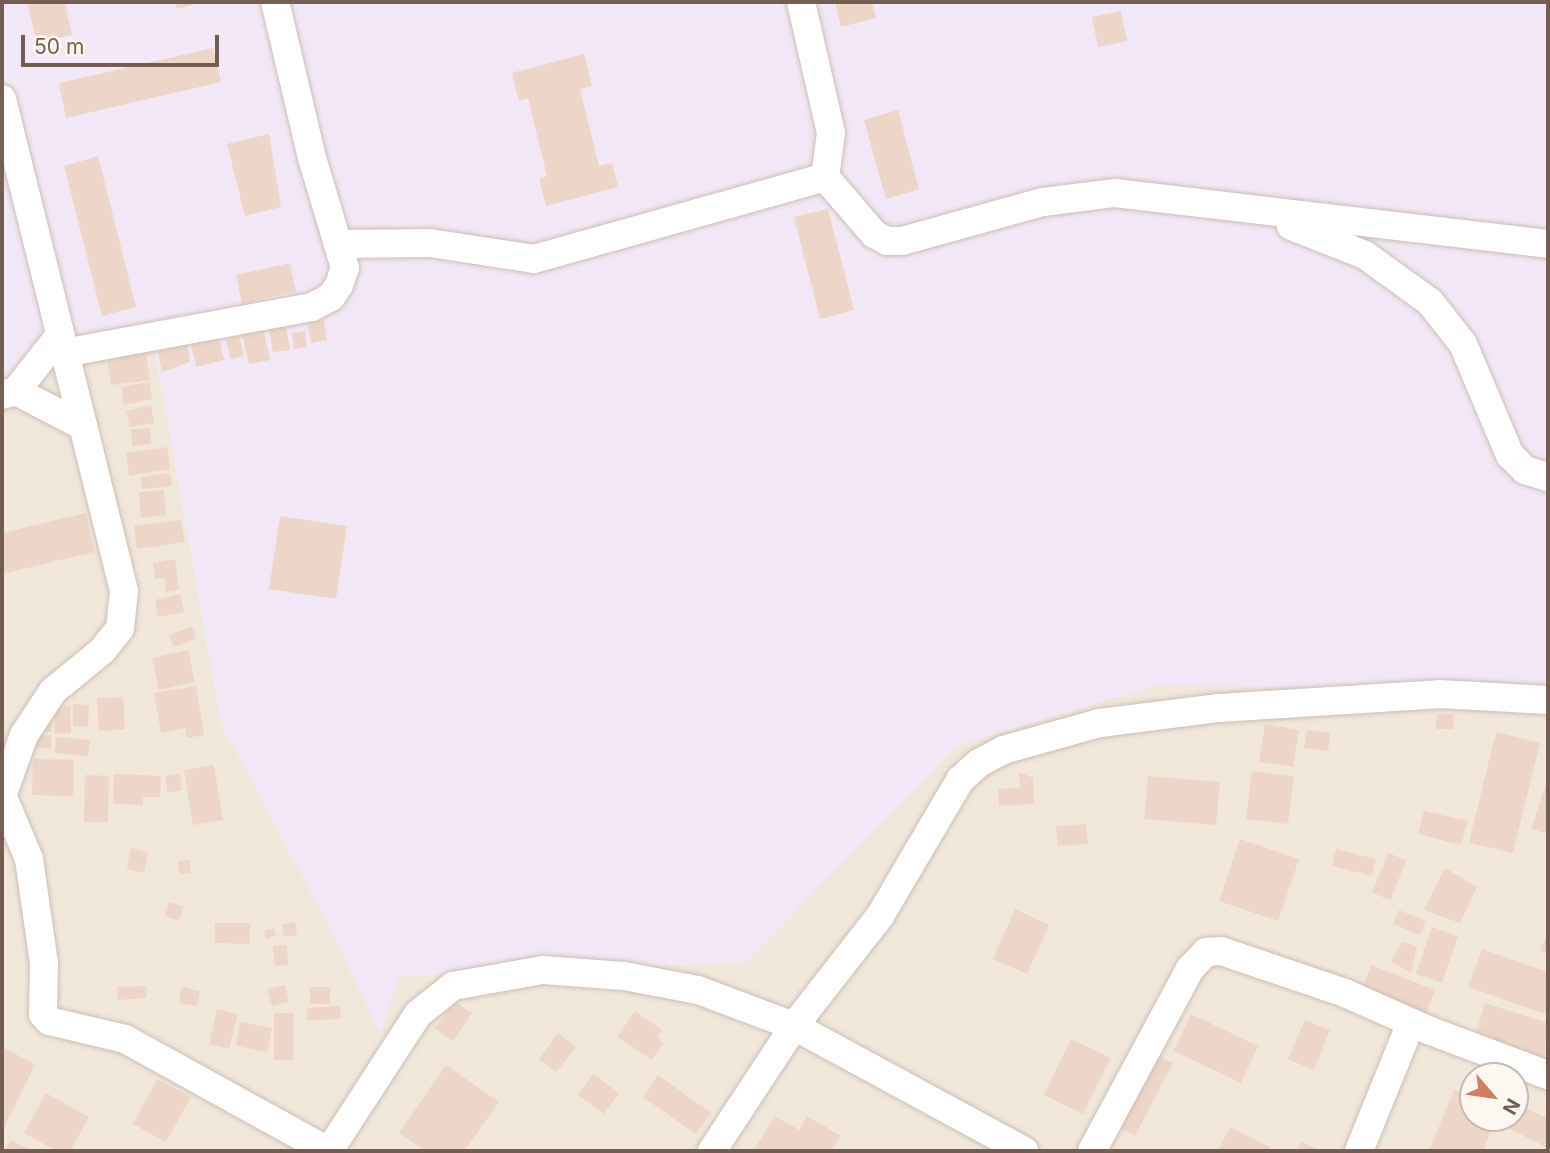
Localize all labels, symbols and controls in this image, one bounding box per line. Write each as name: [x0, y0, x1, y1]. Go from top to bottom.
scale bar: [24, 21, 222, 65]
text: 50 m: [34, 34, 84, 59]
north arrow: [1459, 1062, 1529, 1132]
text: N: [1497, 1095, 1525, 1118]

